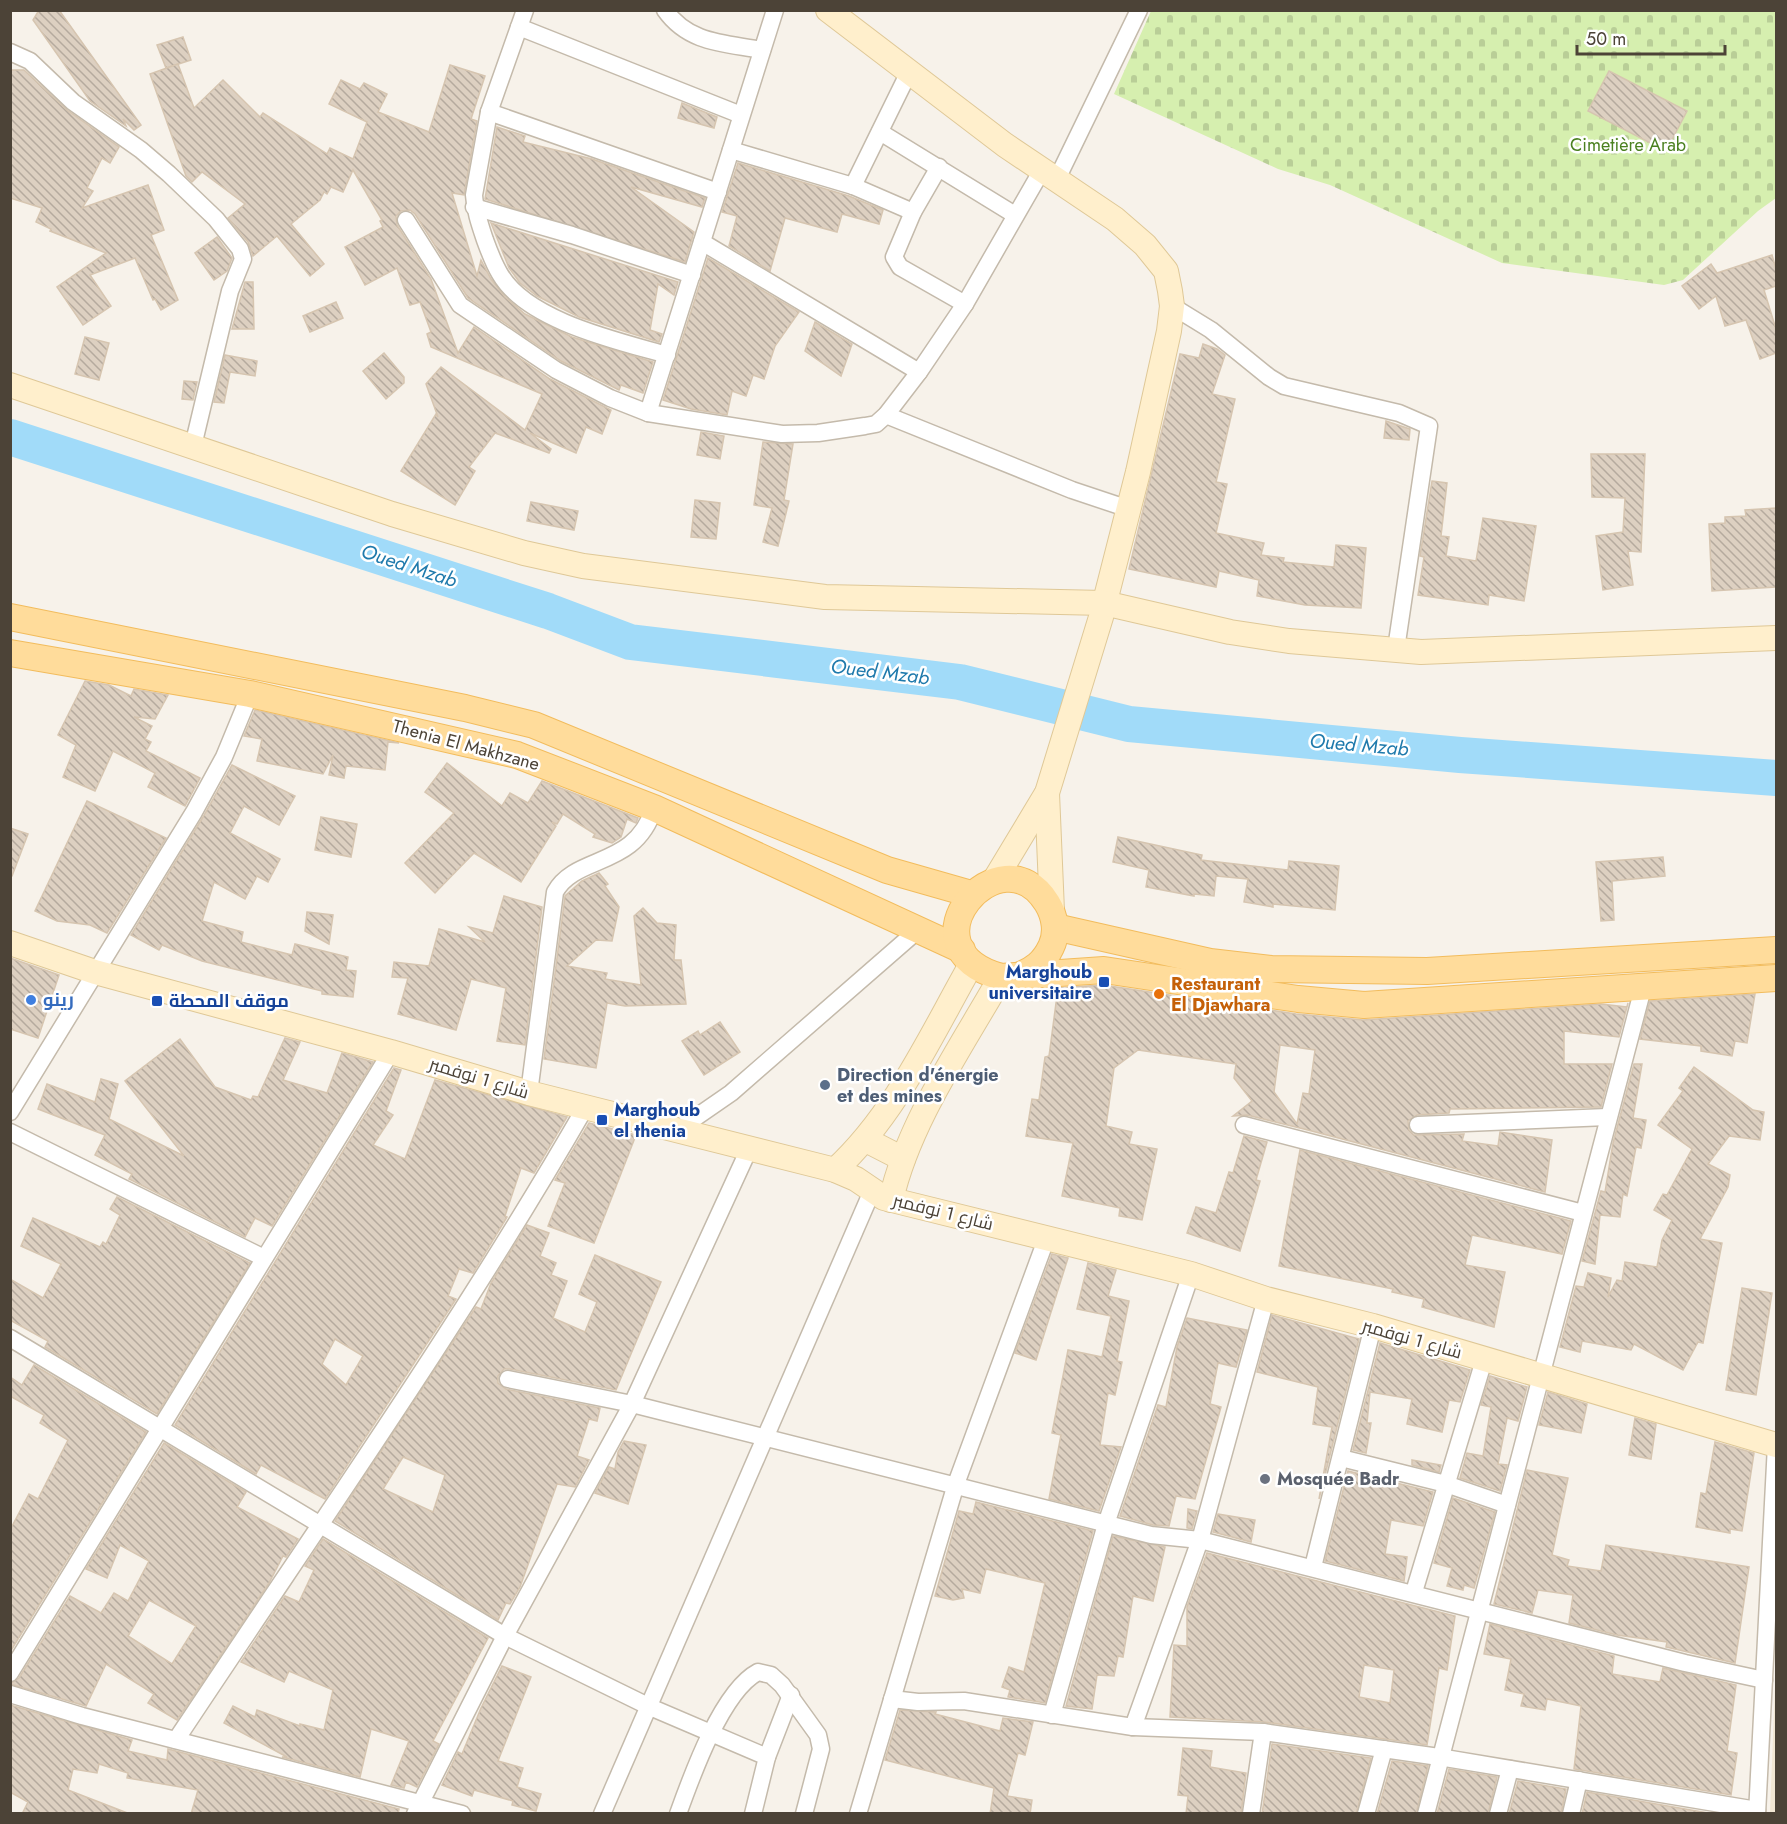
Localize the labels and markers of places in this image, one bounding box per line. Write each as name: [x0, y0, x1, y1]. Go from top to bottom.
place label: Marghoub universitaire: [988, 959, 1092, 1006]
place label: Restaurant El Djawhara: [1171, 971, 1271, 1018]
marker: Marghoub universitaire: [1097, 975, 1111, 989]
place label: رينو: [43, 987, 74, 1013]
marker: Restaurant El Djawhara: [1152, 987, 1166, 1001]
place label: موقف المحطة: [169, 988, 289, 1014]
marker: رينو: [24, 993, 38, 1007]
marker: موقف المحطة: [150, 994, 164, 1008]
place label: Direction d'énergie et des mines: [837, 1062, 999, 1109]
marker: Direction d'énergie et des mines: [818, 1078, 832, 1092]
place label: Marghoub el thenia: [614, 1097, 700, 1144]
marker: Marghoub el thenia: [595, 1113, 609, 1127]
place label: Mosquée Badr: [1277, 1466, 1400, 1492]
marker: Mosquée Badr: [1258, 1472, 1272, 1486]

